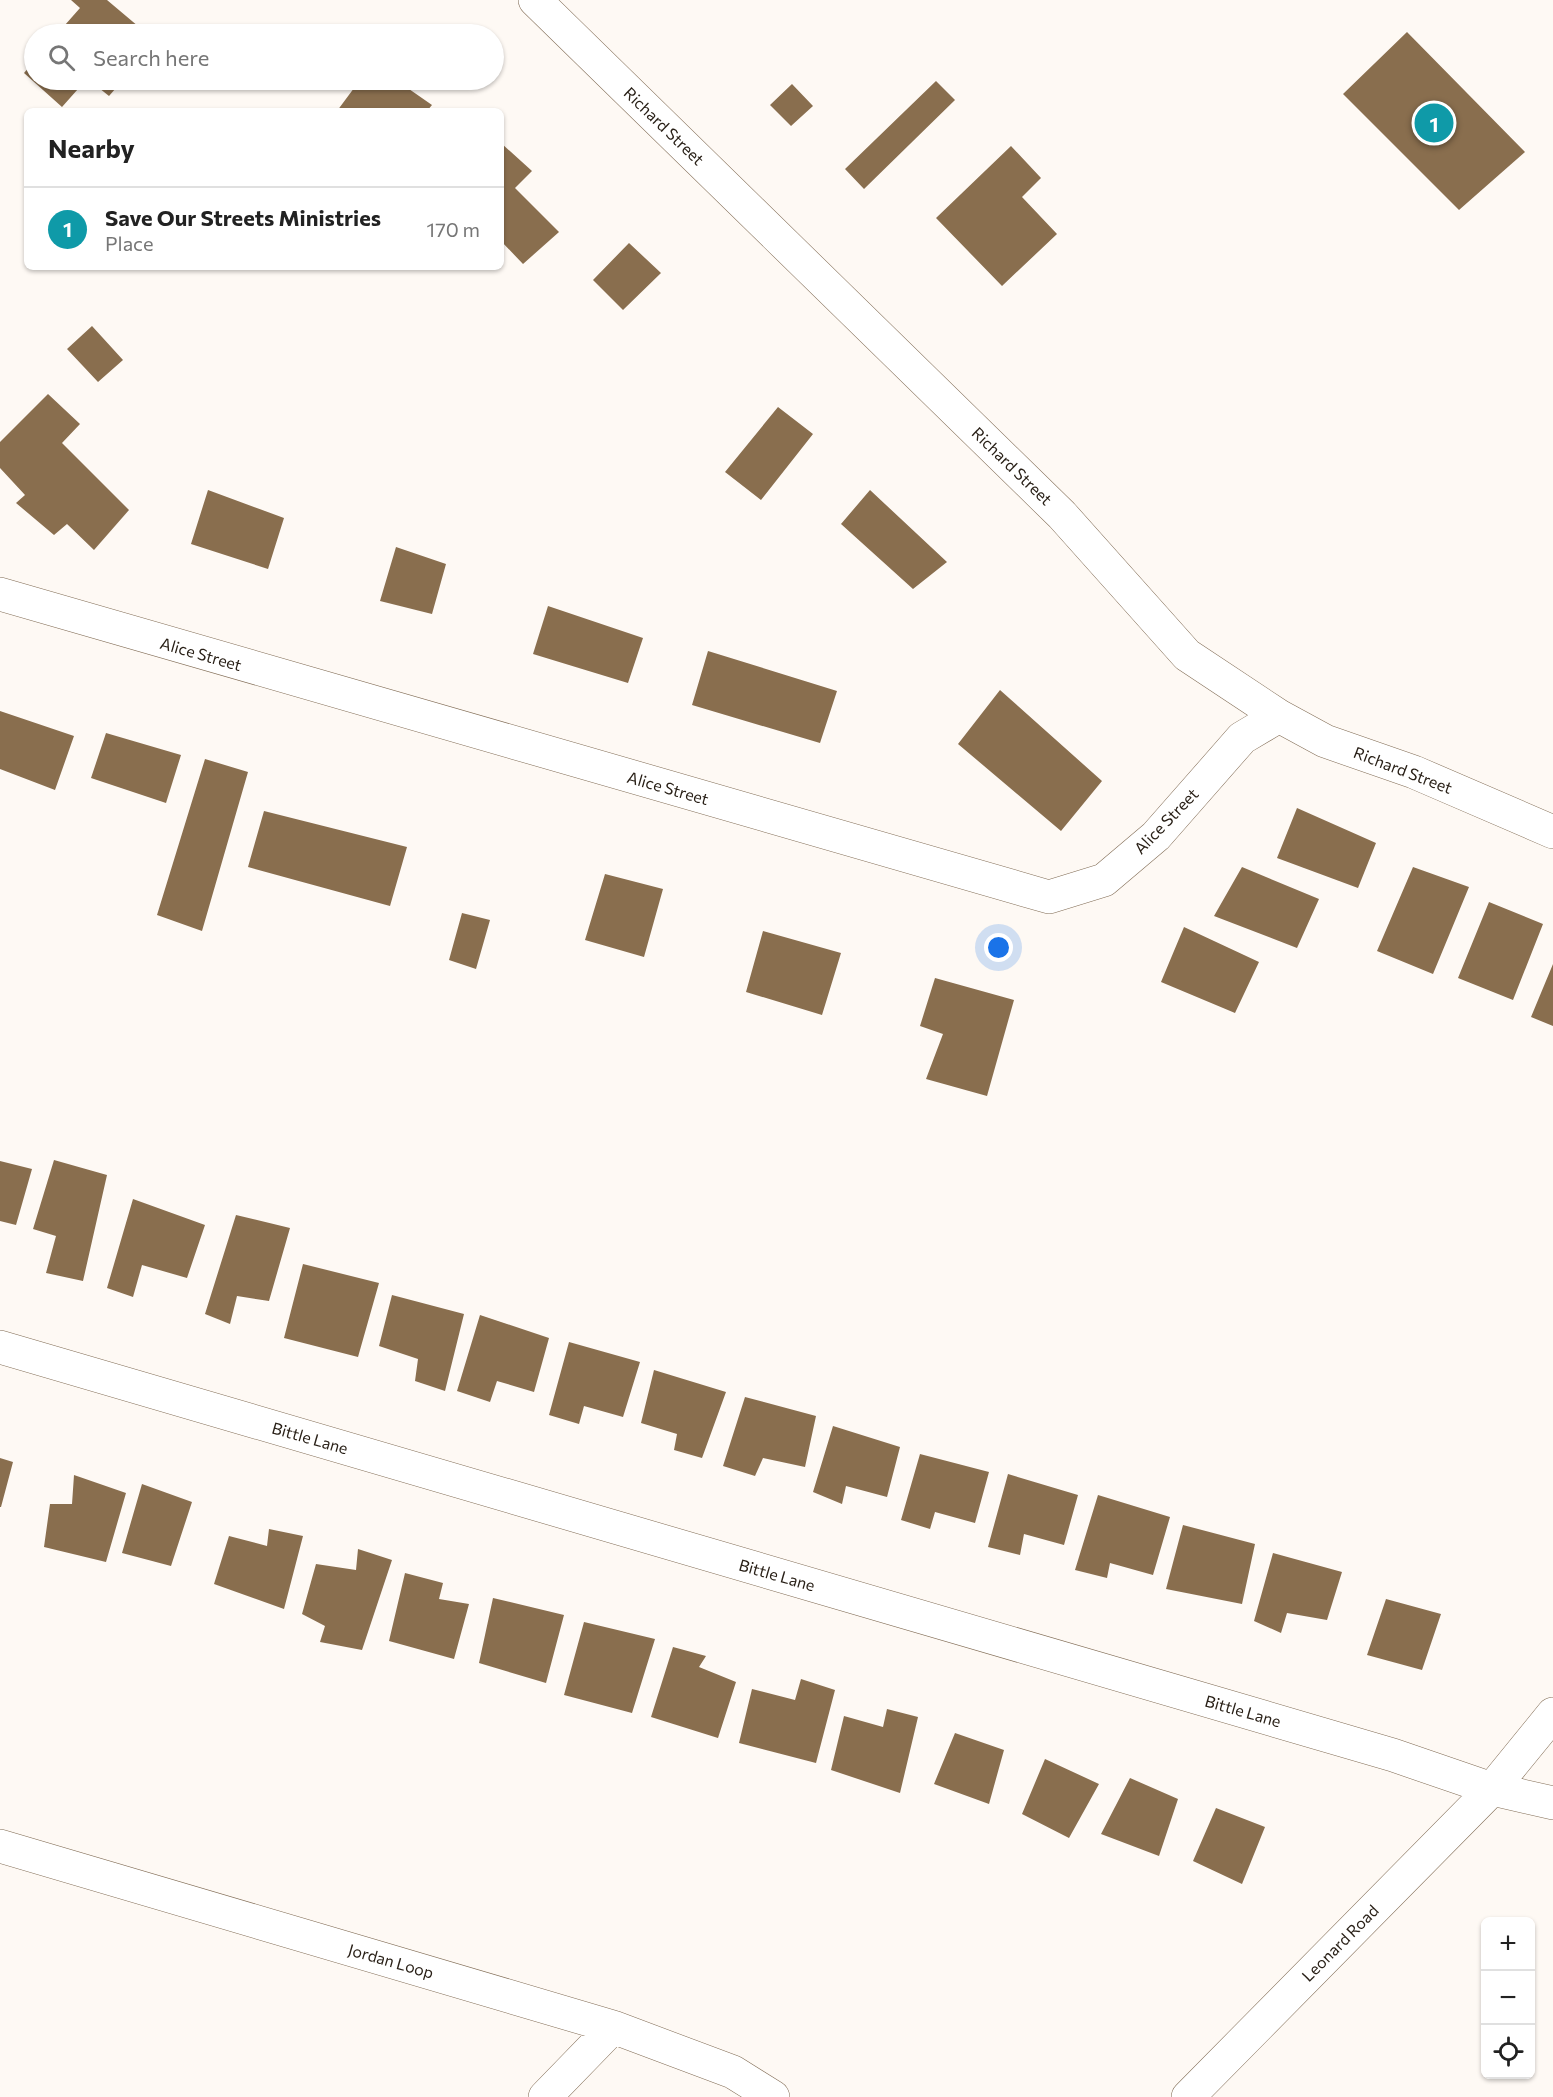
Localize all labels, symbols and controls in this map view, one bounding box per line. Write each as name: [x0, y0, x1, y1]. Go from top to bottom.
search box: [24, 24, 504, 90]
icon: search: [45, 41, 78, 74]
text: Search here: [93, 44, 209, 71]
street label: Richard Street: [620, 83, 709, 169]
pin: 1: [1414, 100, 1454, 146]
text: Nearby: [48, 132, 135, 163]
text: Save Our Streets Ministries: [105, 204, 381, 231]
text: 1: [63, 217, 72, 241]
text: 170 m: [427, 217, 480, 241]
text: Place: [105, 231, 154, 255]
street label: Richard Street: [968, 423, 1057, 509]
street label: Alice Street: [158, 633, 244, 674]
street label: Richard Street: [1351, 742, 1455, 797]
street label: Alice Street: [625, 767, 711, 808]
street label: Alice Street: [1130, 784, 1202, 857]
your location: [984, 933, 1013, 962]
street label: Bittle Lane: [270, 1418, 350, 1457]
street label: Bittle Lane: [737, 1555, 817, 1594]
street label: Bittle Lane: [1203, 1691, 1283, 1730]
street label: Leonard Road: [1297, 1900, 1382, 1985]
map controls: [1481, 1917, 1535, 2079]
button: +: [1481, 1917, 1535, 1971]
street label: Jordan Loop: [346, 1939, 436, 1982]
button: −: [1481, 1971, 1535, 2025]
button: locate: [1481, 2025, 1535, 2079]

